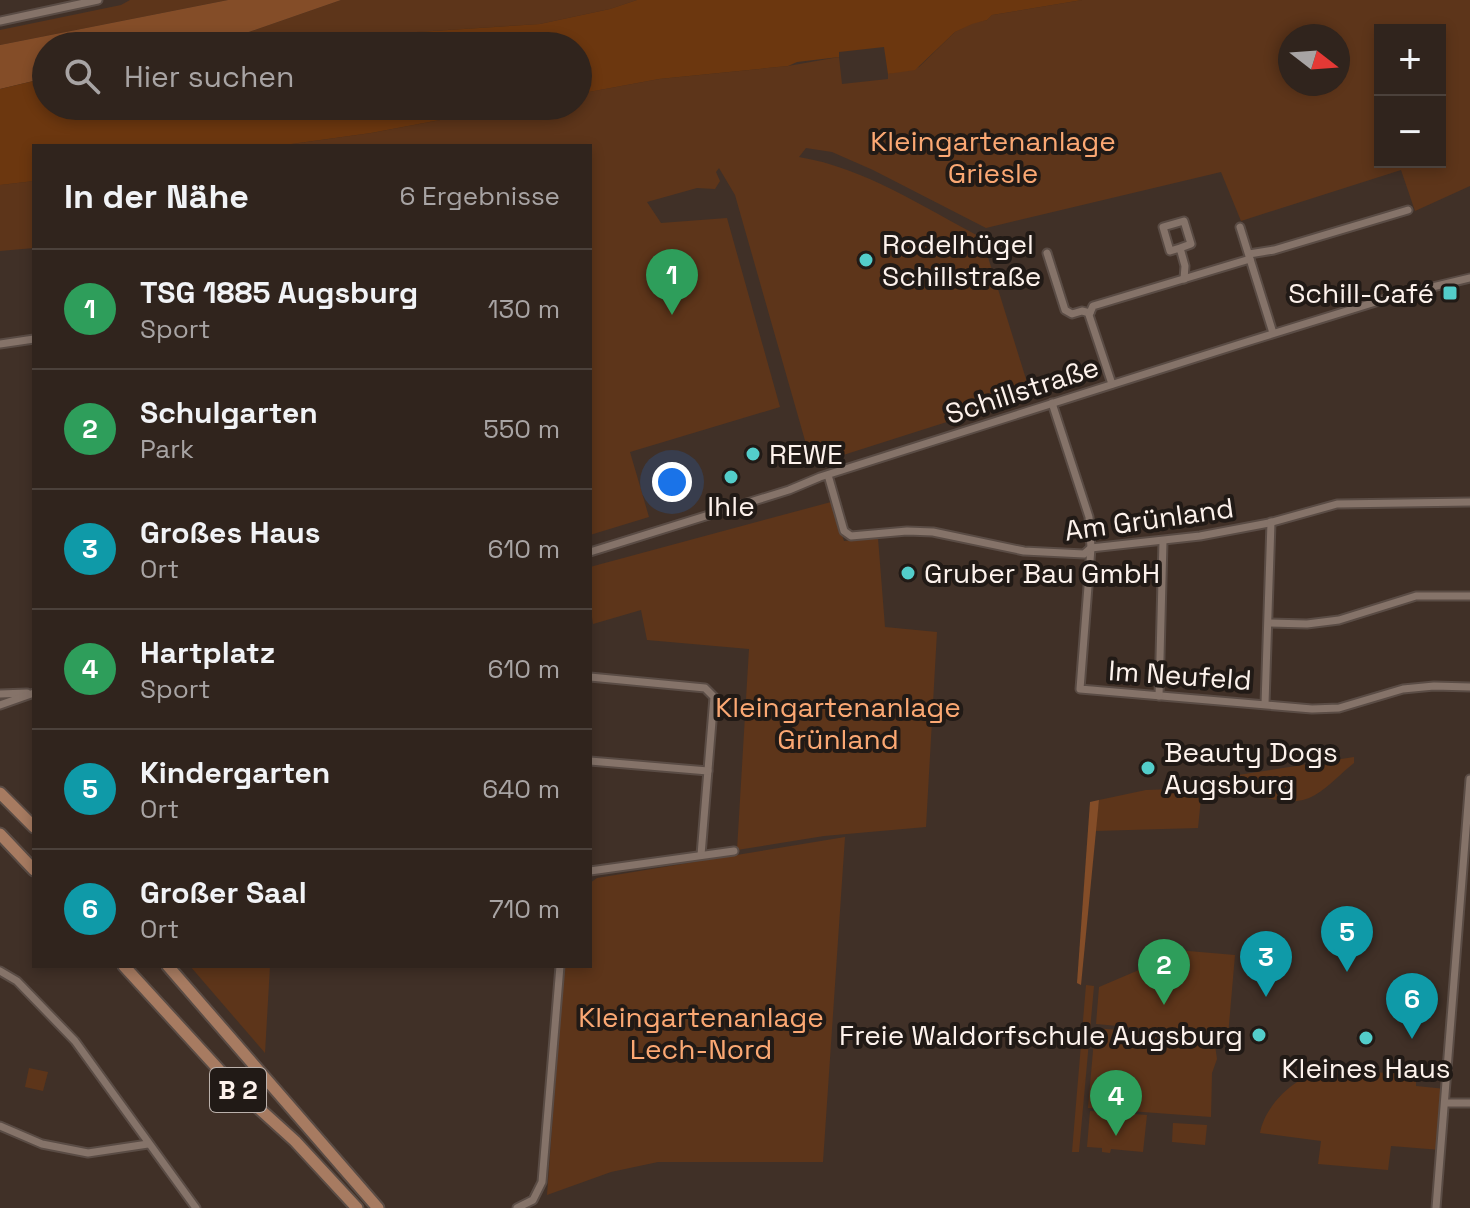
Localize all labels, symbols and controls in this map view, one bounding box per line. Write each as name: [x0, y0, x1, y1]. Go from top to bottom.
north arrow: [1278, 24, 1350, 96]
map controls: [1374, 24, 1446, 168]
button: +: [1374, 24, 1446, 96]
search box: [32, 32, 592, 120]
icon: search: [60, 54, 104, 98]
text: Hier suchen: [124, 57, 294, 96]
button: −: [1374, 96, 1446, 168]
park label: Kleingartenanlage Griesle: [870, 123, 1116, 191]
text: In der Nähe: [64, 175, 249, 218]
text: 6 Ergebnisse: [400, 179, 560, 213]
place label: Rodelhügel Schillstraße: [882, 226, 1041, 294]
pin: 1: [646, 249, 698, 315]
marker: Rodelhügel Schillstraße: [857, 251, 875, 269]
text: TSG 1885 Augsburg: [140, 273, 418, 312]
place label: Schill-Café: [1288, 275, 1434, 311]
marker: Schill-Café: [1441, 284, 1459, 302]
text: 1: [84, 292, 96, 326]
text: 130 m: [488, 292, 560, 326]
text: Sport: [140, 312, 211, 346]
street label: Schillstraße: [941, 348, 1103, 432]
text: Schulgarten: [140, 393, 318, 432]
text: 2: [82, 412, 98, 446]
text: 550 m: [483, 412, 560, 446]
text: Park: [140, 432, 194, 466]
place label: REWE: [769, 436, 843, 472]
marker: REWE: [744, 445, 762, 463]
your location: [652, 462, 692, 502]
marker: Ihle: [722, 468, 740, 486]
place label: Ihle: [707, 488, 755, 524]
street label: Am Grünland: [1062, 489, 1236, 549]
text: Großes Haus: [140, 513, 321, 552]
text: 3: [82, 532, 98, 566]
text: 610 m: [488, 532, 560, 566]
text: Ort: [140, 552, 179, 586]
place label: Gruber Bau GmbH: [924, 555, 1160, 591]
marker: Gruber Bau GmbH: [899, 564, 917, 582]
text: Hartplatz: [140, 633, 275, 672]
text: 4: [82, 652, 98, 686]
text: 610 m: [488, 652, 560, 686]
street label: Im Neufeld: [1107, 652, 1253, 698]
text: Sport: [140, 672, 211, 706]
park label: Kleingartenanlage Grünland: [715, 689, 961, 757]
place label: Beauty Dogs Augsburg: [1164, 734, 1338, 802]
text: Kindergarten: [140, 753, 330, 792]
marker: Beauty Dogs Augsburg: [1139, 759, 1157, 777]
text: 5: [82, 772, 98, 806]
text: 640 m: [482, 772, 560, 806]
text: Ort: [140, 792, 179, 826]
text: Großer Saal: [140, 873, 307, 912]
text: 6: [82, 892, 98, 926]
text: 710 m: [489, 892, 560, 926]
pin: 5: [1321, 906, 1373, 972]
text: Ort: [140, 912, 179, 946]
pin: 3: [1240, 931, 1292, 997]
pin: 2: [1138, 939, 1190, 1005]
pin: 6: [1386, 973, 1438, 1039]
park label: Kleingartenanlage Lech-Nord: [578, 999, 824, 1067]
place label: Freie Waldorfschule Augsburg: [839, 1017, 1243, 1053]
marker: Freie Waldorfschule Augsburg: [1250, 1026, 1268, 1044]
marker: Kleines Haus: [1357, 1029, 1375, 1047]
place label: Kleines Haus: [1281, 1050, 1451, 1086]
road number: B 2: [210, 1068, 266, 1112]
pin: 4: [1090, 1070, 1142, 1136]

